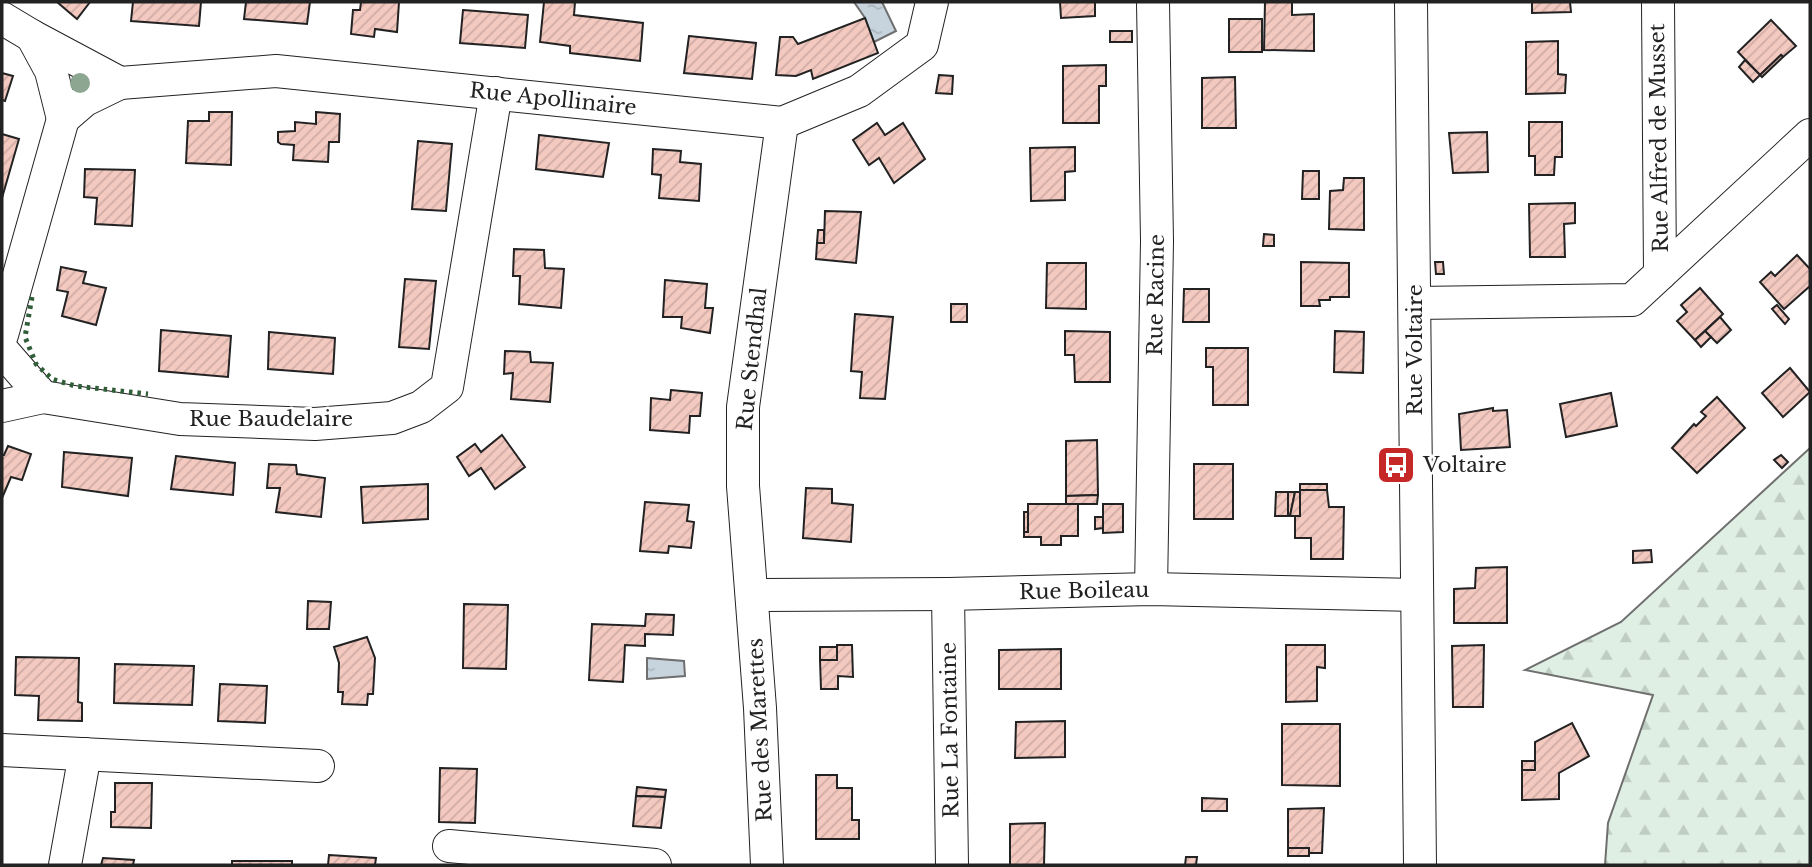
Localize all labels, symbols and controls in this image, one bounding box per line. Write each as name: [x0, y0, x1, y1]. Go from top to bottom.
street label: Rue Alfred de Musset: [1644, 23, 1674, 253]
street label: Rue Apollinaire: [468, 77, 638, 121]
street label: Rue Racine: [1142, 234, 1170, 356]
street label: Rue Voltaire: [1402, 284, 1428, 416]
street label: Rue Stendhal: [732, 286, 772, 432]
street label: Rue Baudelaire: [189, 406, 353, 432]
bus stop icon: Voltaire: [1375, 444, 1417, 486]
place label: Voltaire: [1422, 452, 1507, 478]
street label: Rue Boileau: [1019, 577, 1149, 605]
street label: Rue des Marettes: [742, 637, 778, 823]
street label: Rue La Fontaine: [935, 642, 965, 818]

